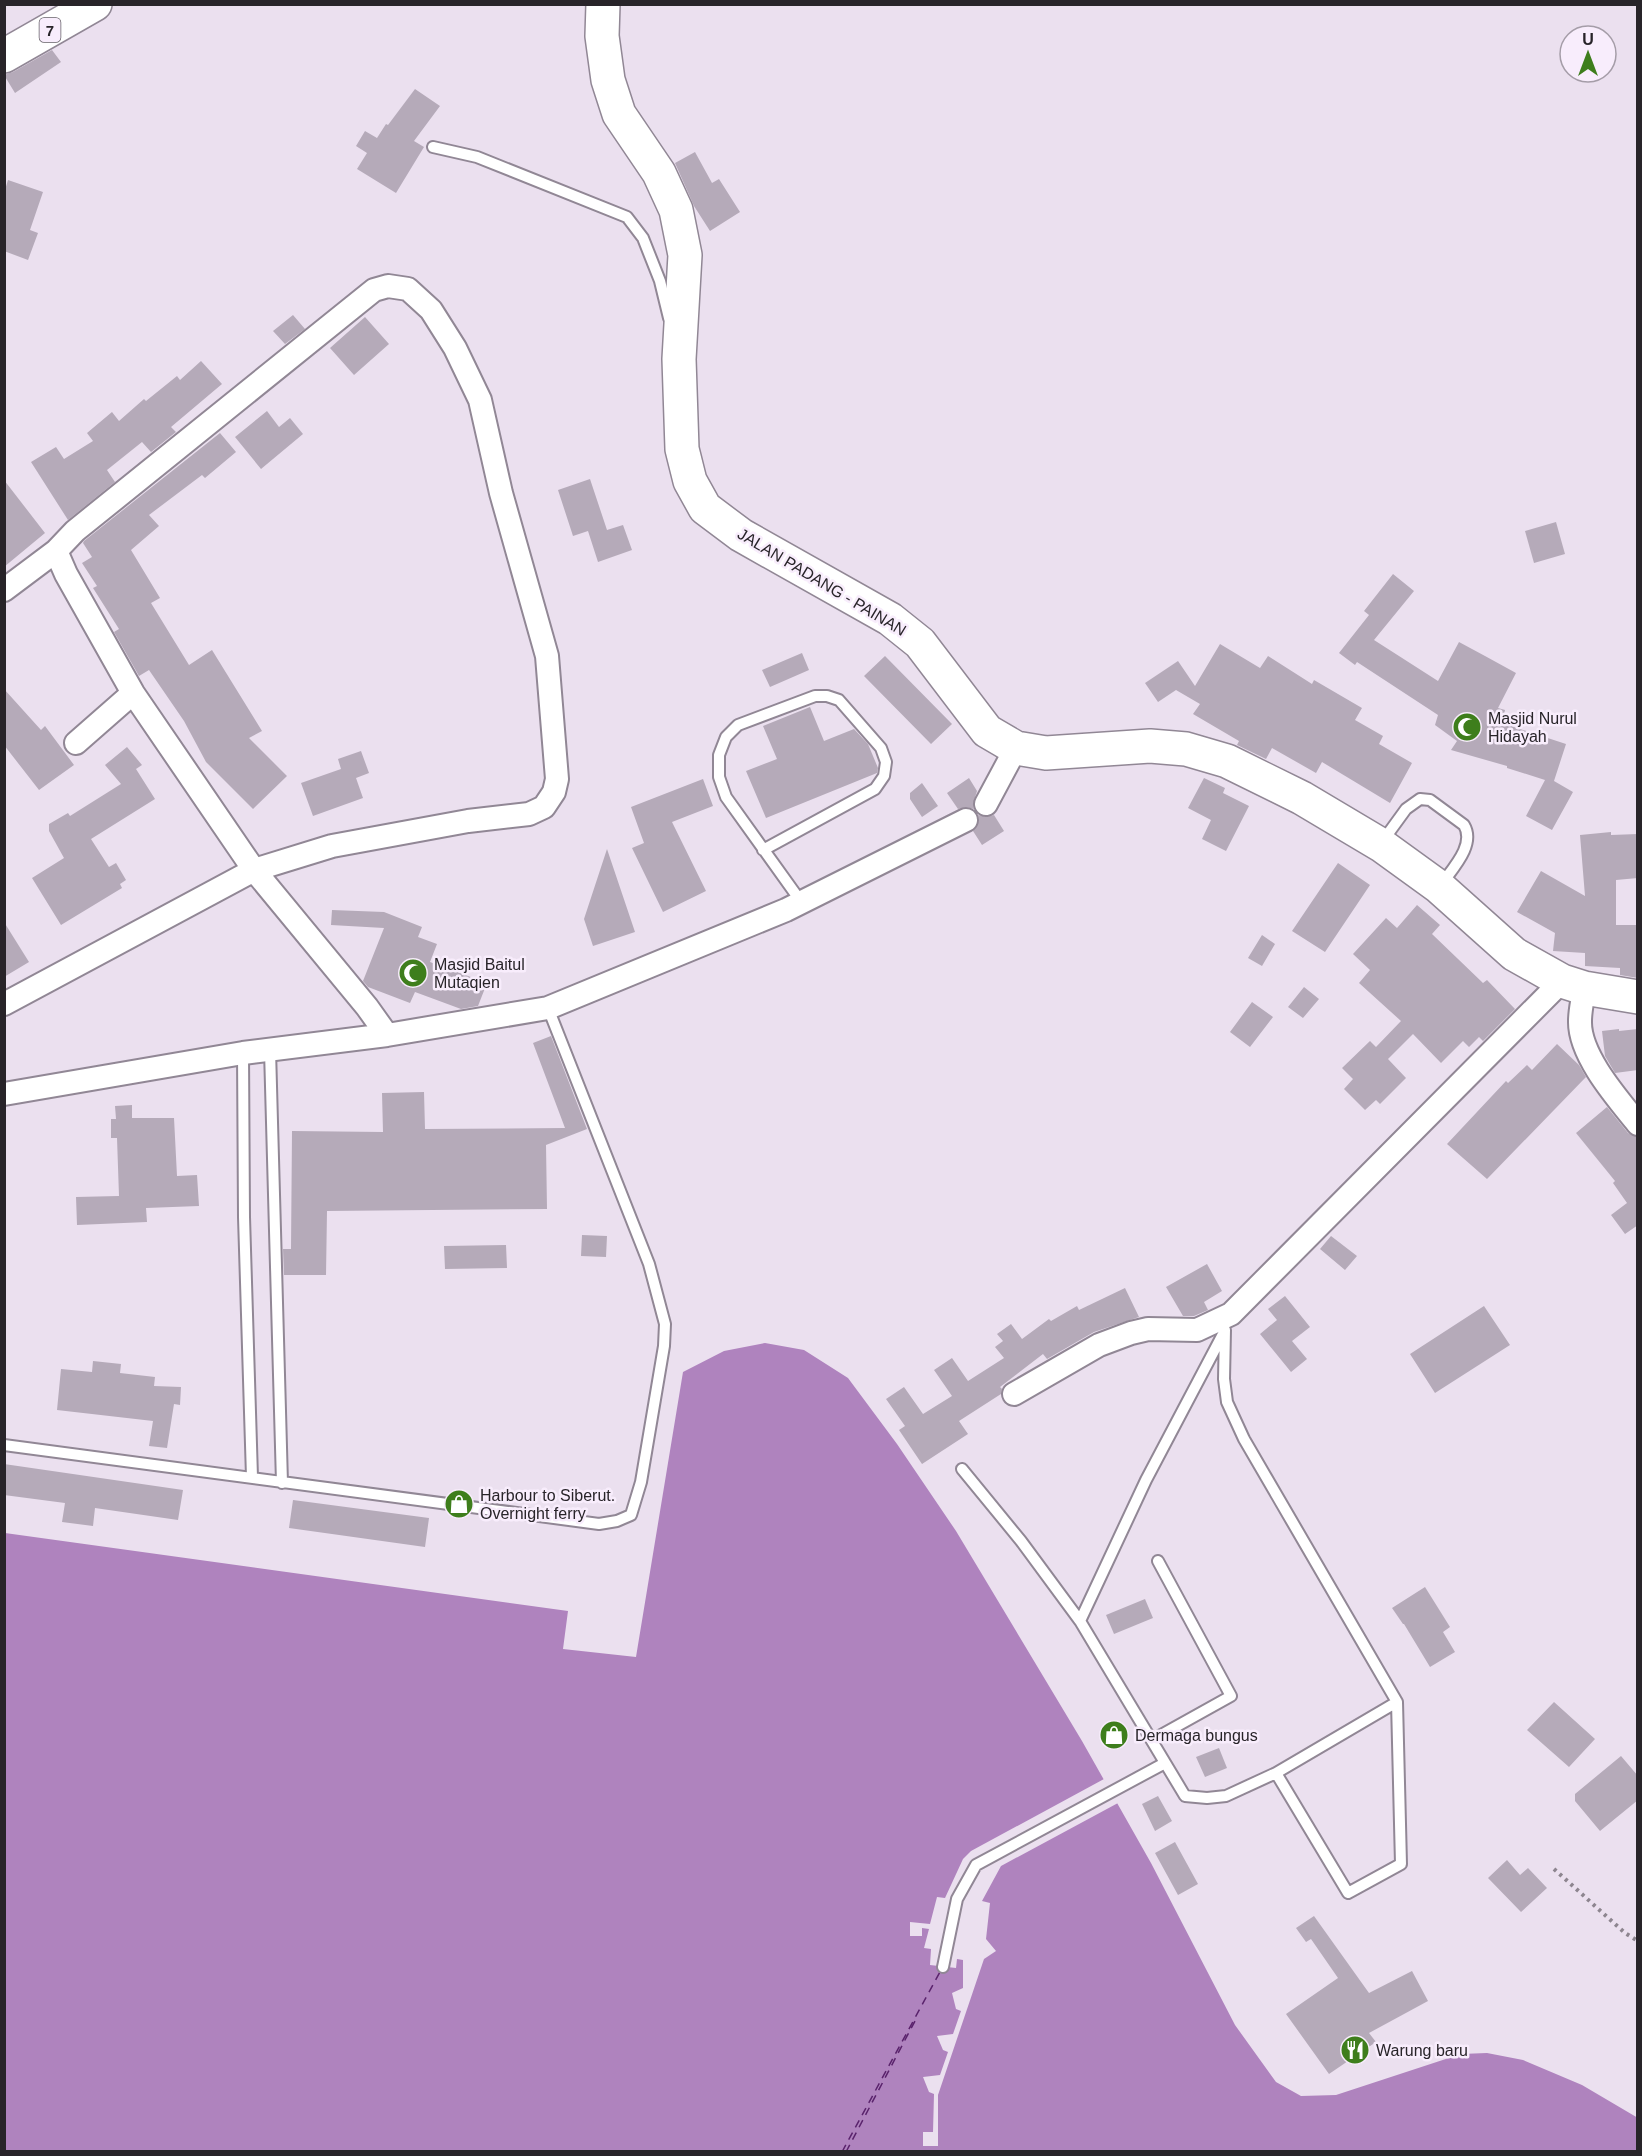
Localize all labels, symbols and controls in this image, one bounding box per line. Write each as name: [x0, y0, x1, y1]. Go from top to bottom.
road number: 7: [40, 18, 60, 42]
north arrow: [1558, 24, 1618, 84]
text: U: [1582, 31, 1594, 48]
street label: JALAN PADANG - PAINAN: [735, 525, 909, 639]
place label: Masjid Nurul Hidayah: [1488, 710, 1577, 745]
mosque icon: Masjid Nurul Hidayah: [1451, 711, 1483, 743]
place label: Masjid Baitul Mutaqien: [434, 956, 525, 991]
mosque icon: Masjid Baitul Mutaqien: [397, 957, 429, 989]
place label: Harbour to Siberut. Overnight ferry: [480, 1487, 615, 1522]
shop icon: Harbour to Siberut. Overnight ferry: [443, 1488, 475, 1520]
shop icon: Dermaga bungus: [1098, 1719, 1130, 1751]
place label: Dermaga bungus: [1135, 1727, 1258, 1744]
restaurant icon: Warung baru: [1339, 2034, 1371, 2066]
place label: Warung baru: [1376, 2042, 1468, 2059]

